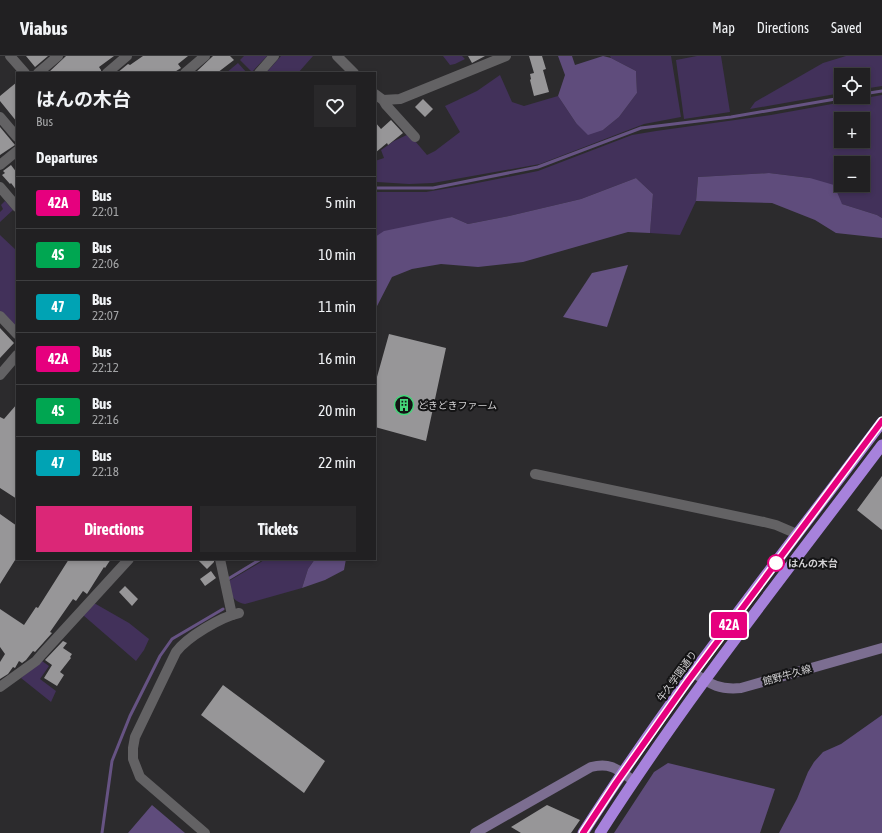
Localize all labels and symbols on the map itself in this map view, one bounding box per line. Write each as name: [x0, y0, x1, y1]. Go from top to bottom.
building icon: どきどきファーム: [393, 394, 415, 416]
place label: どきどきファーム: [418, 400, 497, 411]
marker: はんの木台: [767, 554, 785, 572]
place label: はんの木台: [788, 558, 838, 569]
line badge: 42A: [706, 612, 752, 638]
street label: 牛久学園通り: [655, 648, 699, 704]
street label: 館野牛久線: [761, 663, 813, 687]

